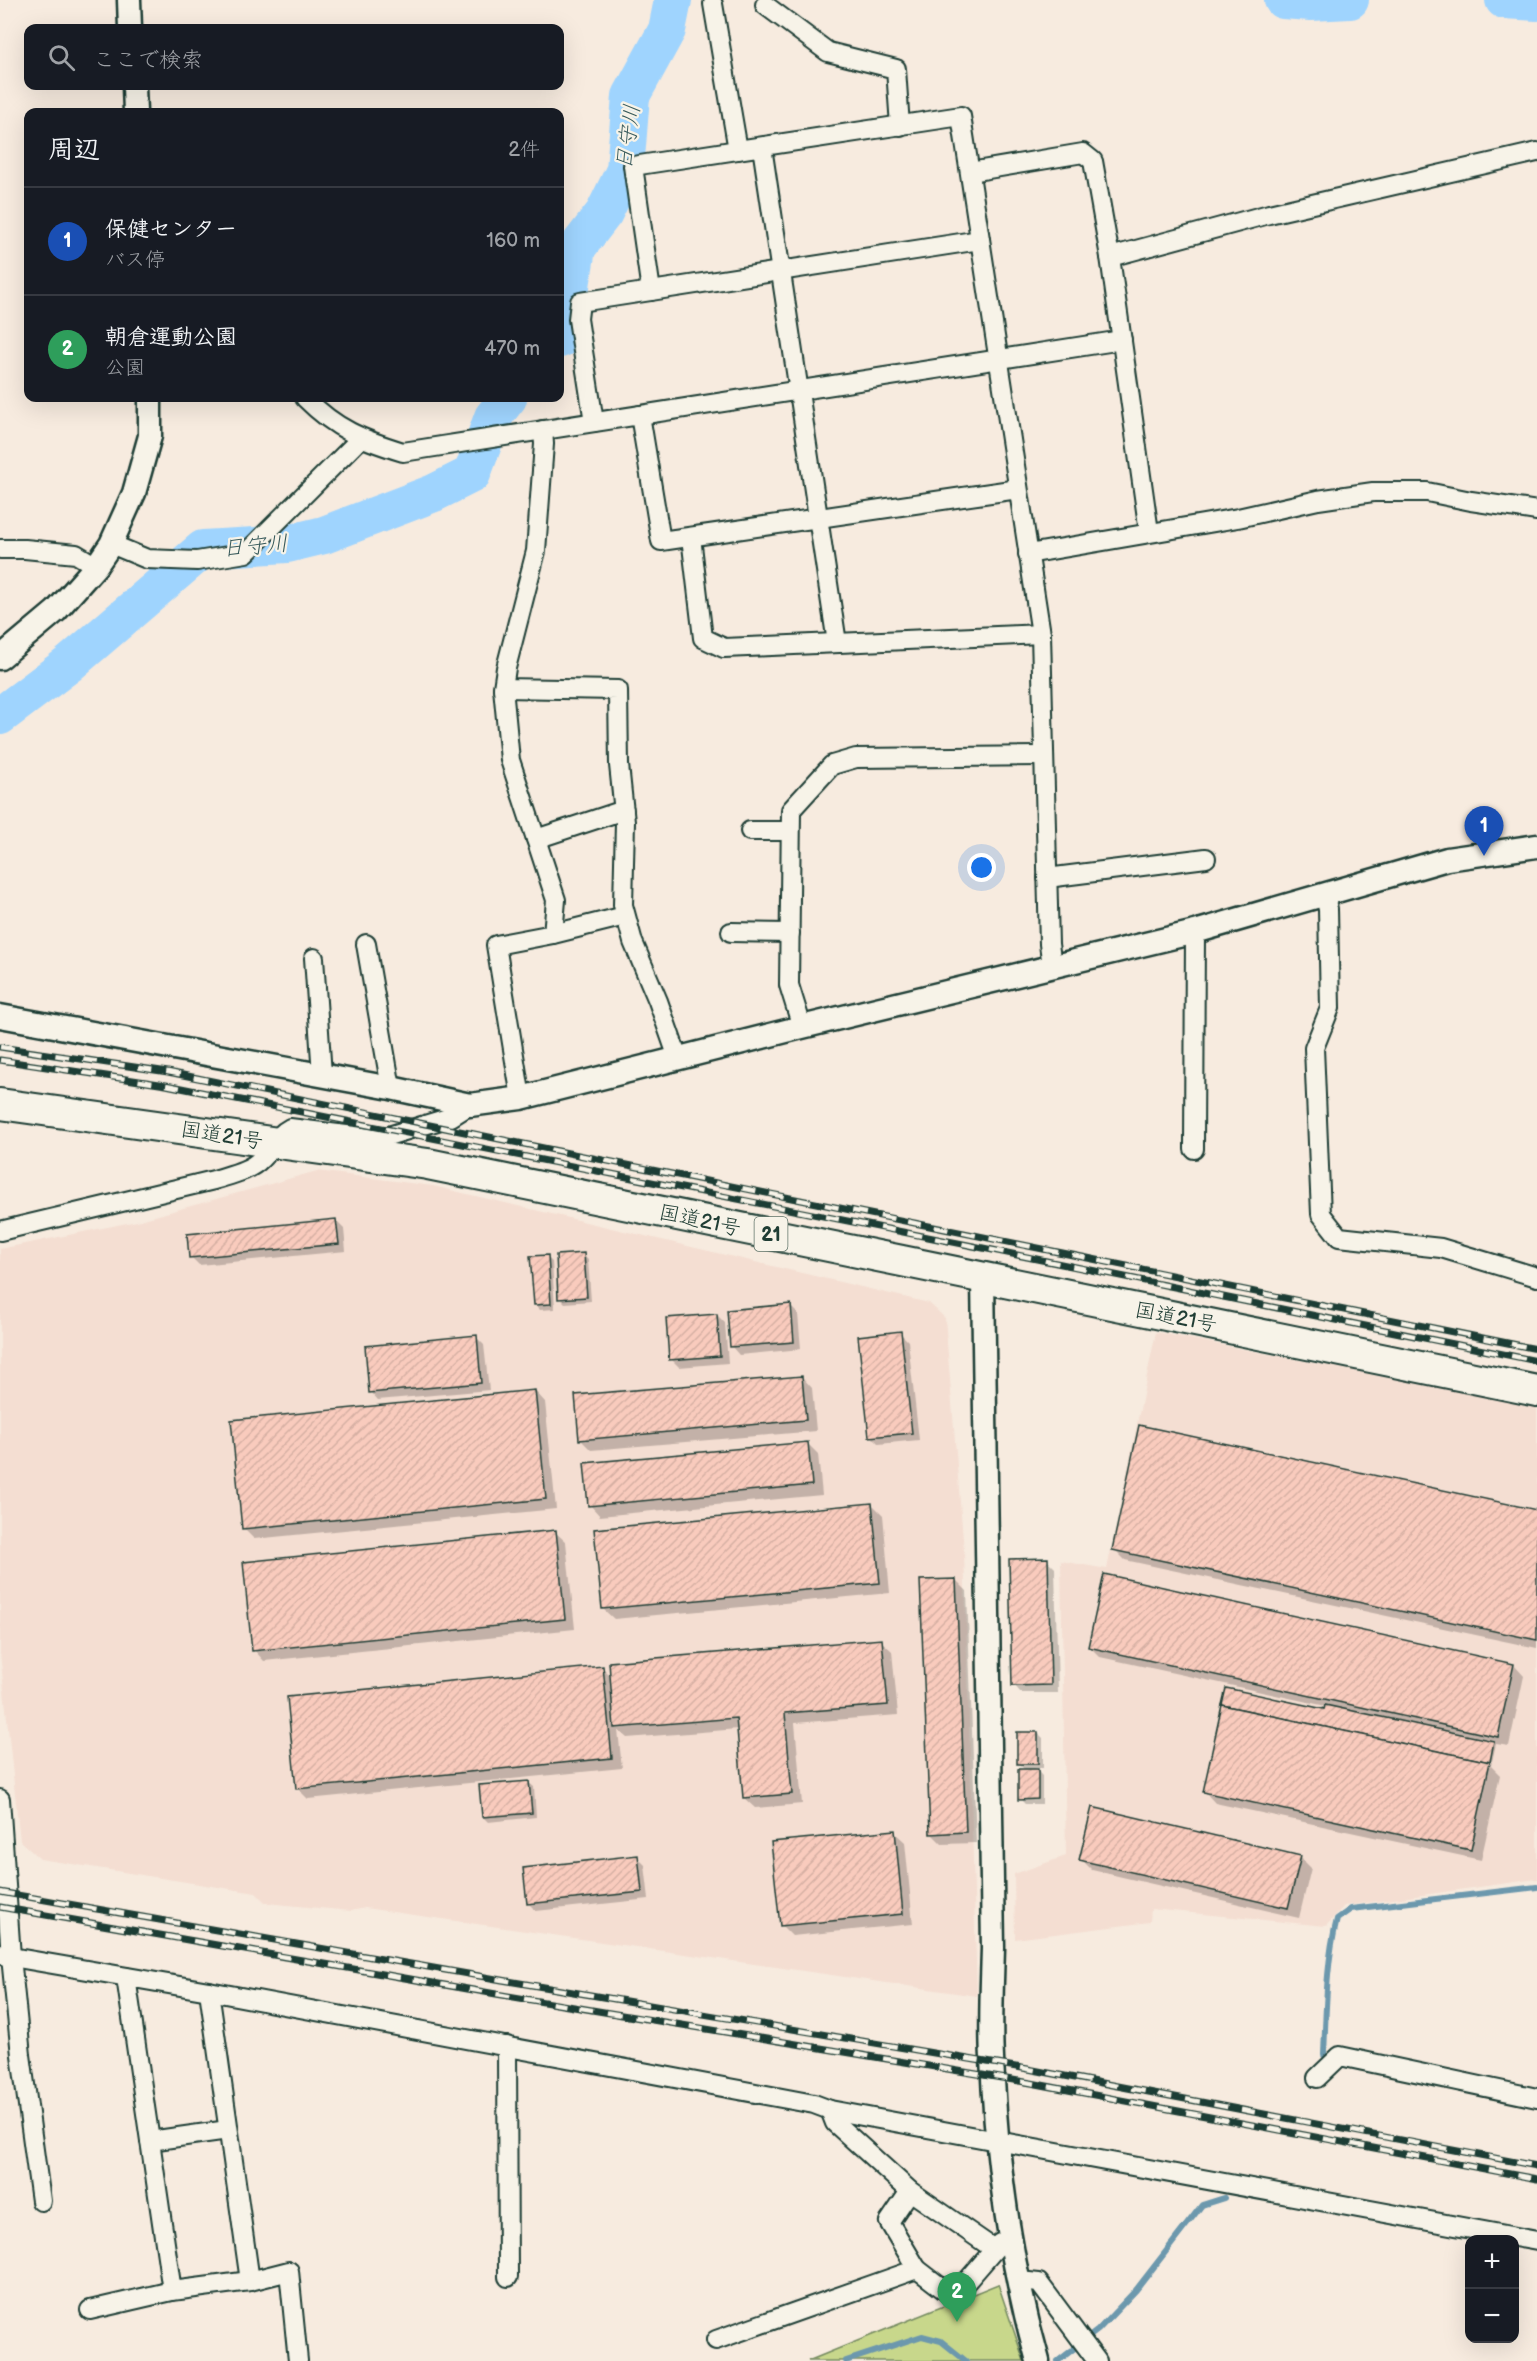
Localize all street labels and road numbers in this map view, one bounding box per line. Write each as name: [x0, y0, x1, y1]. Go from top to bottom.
street label: 国道21号: [179, 1117, 265, 1154]
street label: 国道21号: [657, 1200, 743, 1241]
road number: 21: [754, 1217, 788, 1251]
street label: 国道21号: [1133, 1297, 1219, 1338]

